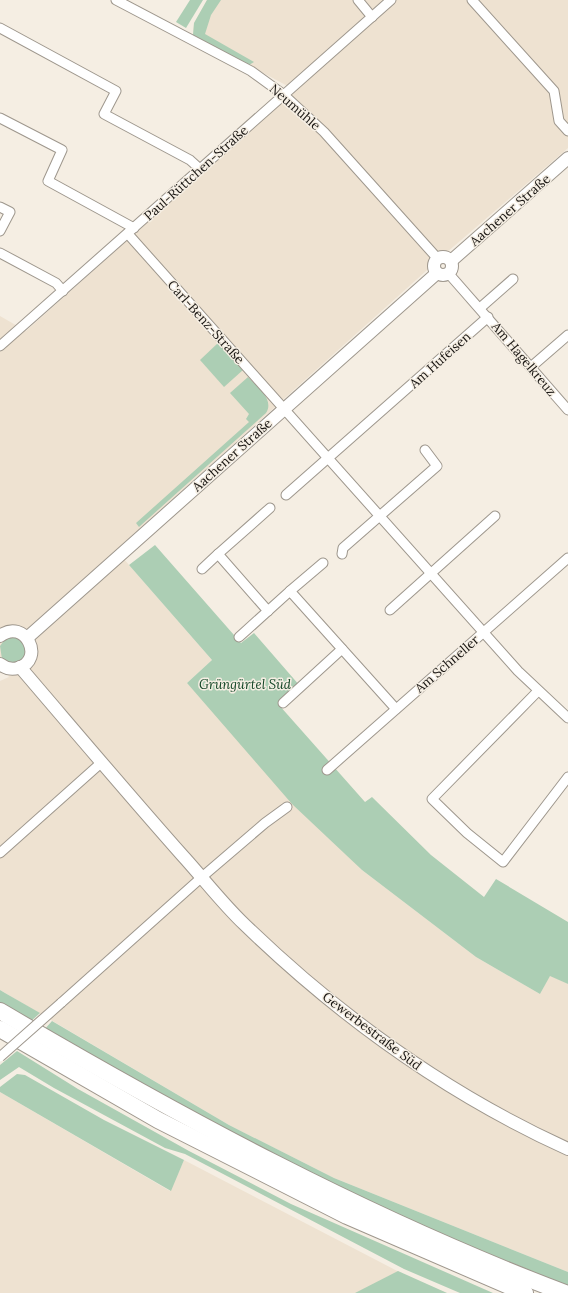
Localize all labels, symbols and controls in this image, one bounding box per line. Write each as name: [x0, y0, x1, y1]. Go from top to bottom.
street label: Neumühle: [266, 80, 324, 134]
street label: Paul-Rüttchen-Straße: [140, 122, 252, 224]
street label: Aachener Straße: [465, 170, 554, 250]
street label: Carl-Benz-Straße: [164, 276, 248, 368]
street label: Am Hagelkreuz: [487, 318, 560, 400]
street label: Am Hufeisen: [405, 328, 474, 393]
street label: Aachener Straße: [188, 415, 275, 496]
street label: Am Schneller: [411, 631, 483, 697]
park label: Grüngürtel Süd: [199, 676, 292, 693]
street label: Gewerbestraße Süd: [319, 988, 425, 1074]

